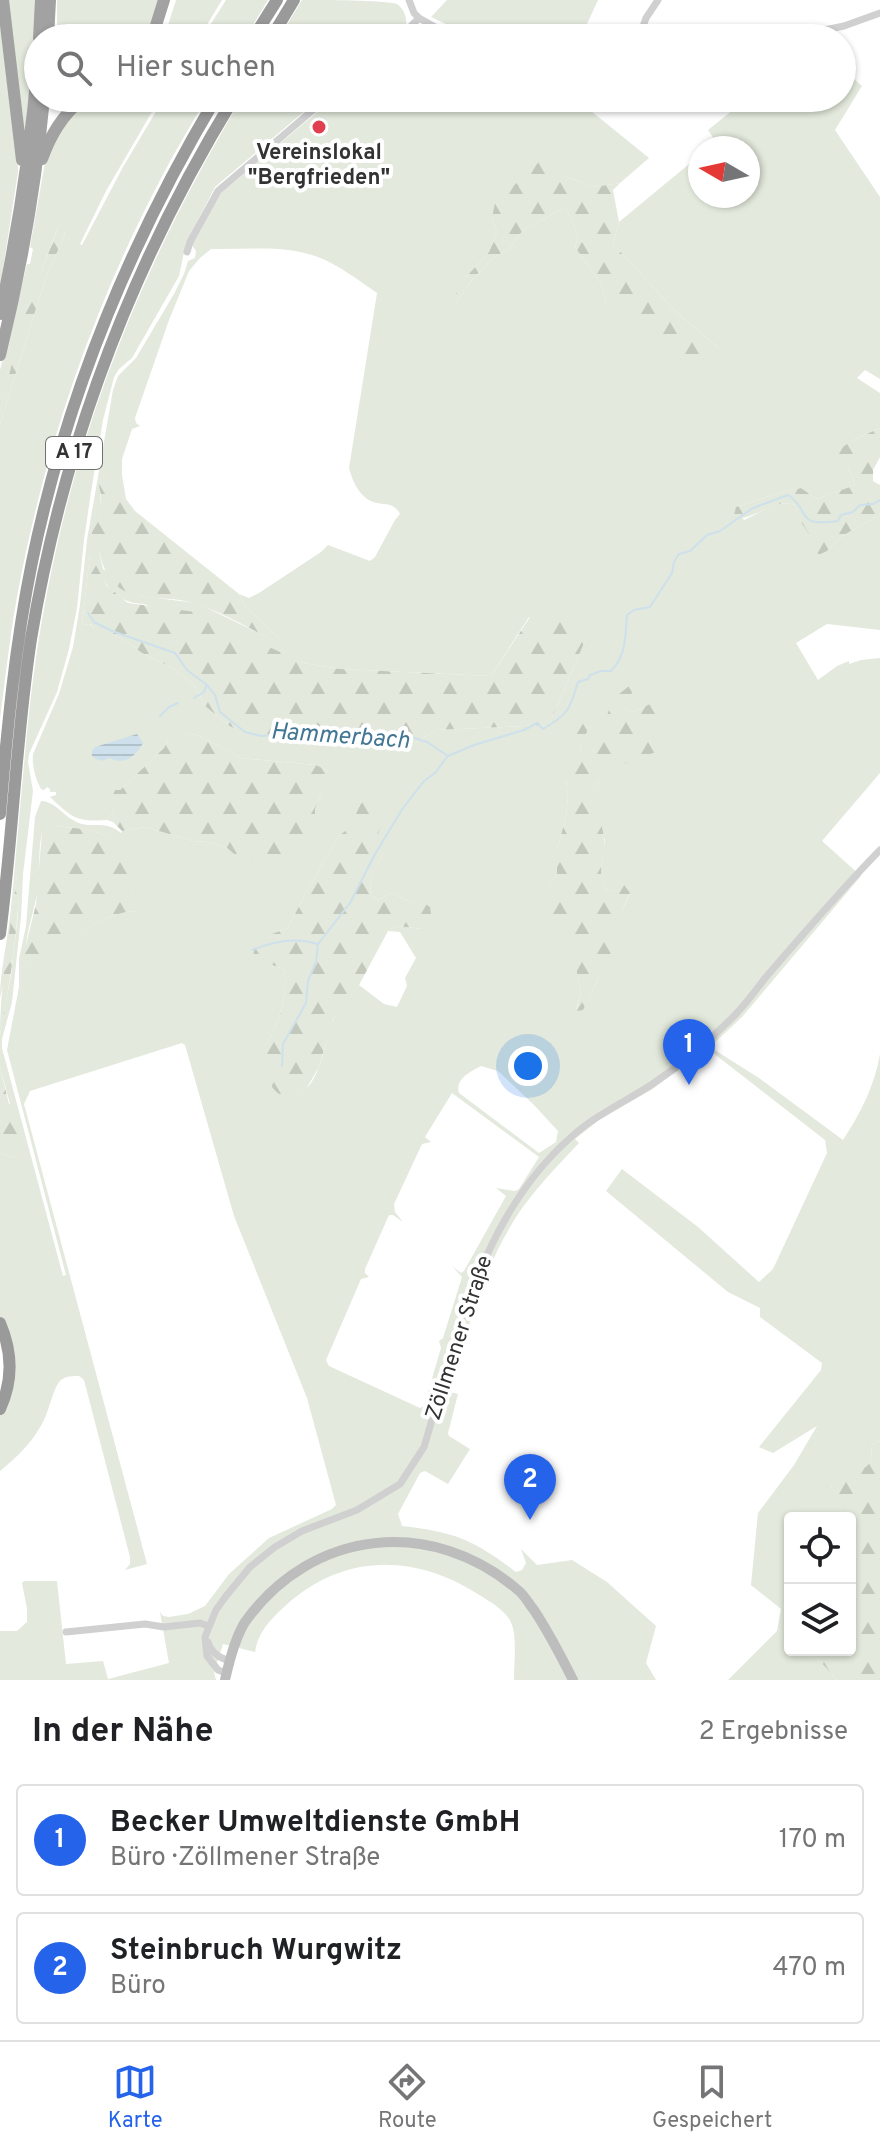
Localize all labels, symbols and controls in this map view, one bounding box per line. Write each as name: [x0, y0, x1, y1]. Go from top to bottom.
search box: [24, 24, 856, 112]
icon: search: [52, 46, 96, 90]
text: Hier suchen: [116, 50, 276, 87]
marker: Vereinslokal "Bergfrieden": [310, 118, 328, 136]
north arrow: [688, 136, 760, 208]
place label: Vereinslokal "Bergfrieden": [248, 140, 390, 192]
road number: A 17: [46, 437, 102, 469]
water label: Hammerbach: [270, 717, 410, 757]
pin: 1: [663, 1019, 715, 1085]
your location: [508, 1046, 548, 1086]
street label: Zöllmener Straße: [421, 1252, 499, 1424]
pin: 2: [504, 1454, 556, 1520]
map controls: [784, 1512, 856, 1656]
button: locate: [784, 1512, 856, 1584]
button: layers: [784, 1584, 856, 1656]
text: In der Nähe: [32, 1711, 214, 1754]
text: 2 Ergebnisse: [699, 1716, 848, 1749]
text: Becker Umweltdienste GmbH: [110, 1805, 520, 1842]
text: 1: [55, 1824, 65, 1857]
text: 170 m: [779, 1824, 846, 1857]
text: Büro · Zöllmener Straße: [110, 1842, 380, 1875]
text: Steinbruch Wurgwitz: [110, 1933, 402, 1970]
text: 2: [52, 1952, 68, 1985]
text: 470 m: [772, 1952, 846, 1985]
text: Büro: [110, 1970, 166, 2003]
tab: Karte: [108, 2060, 163, 2135]
tab: Route: [378, 2060, 437, 2135]
tab: Gespeichert: [652, 2060, 772, 2135]

